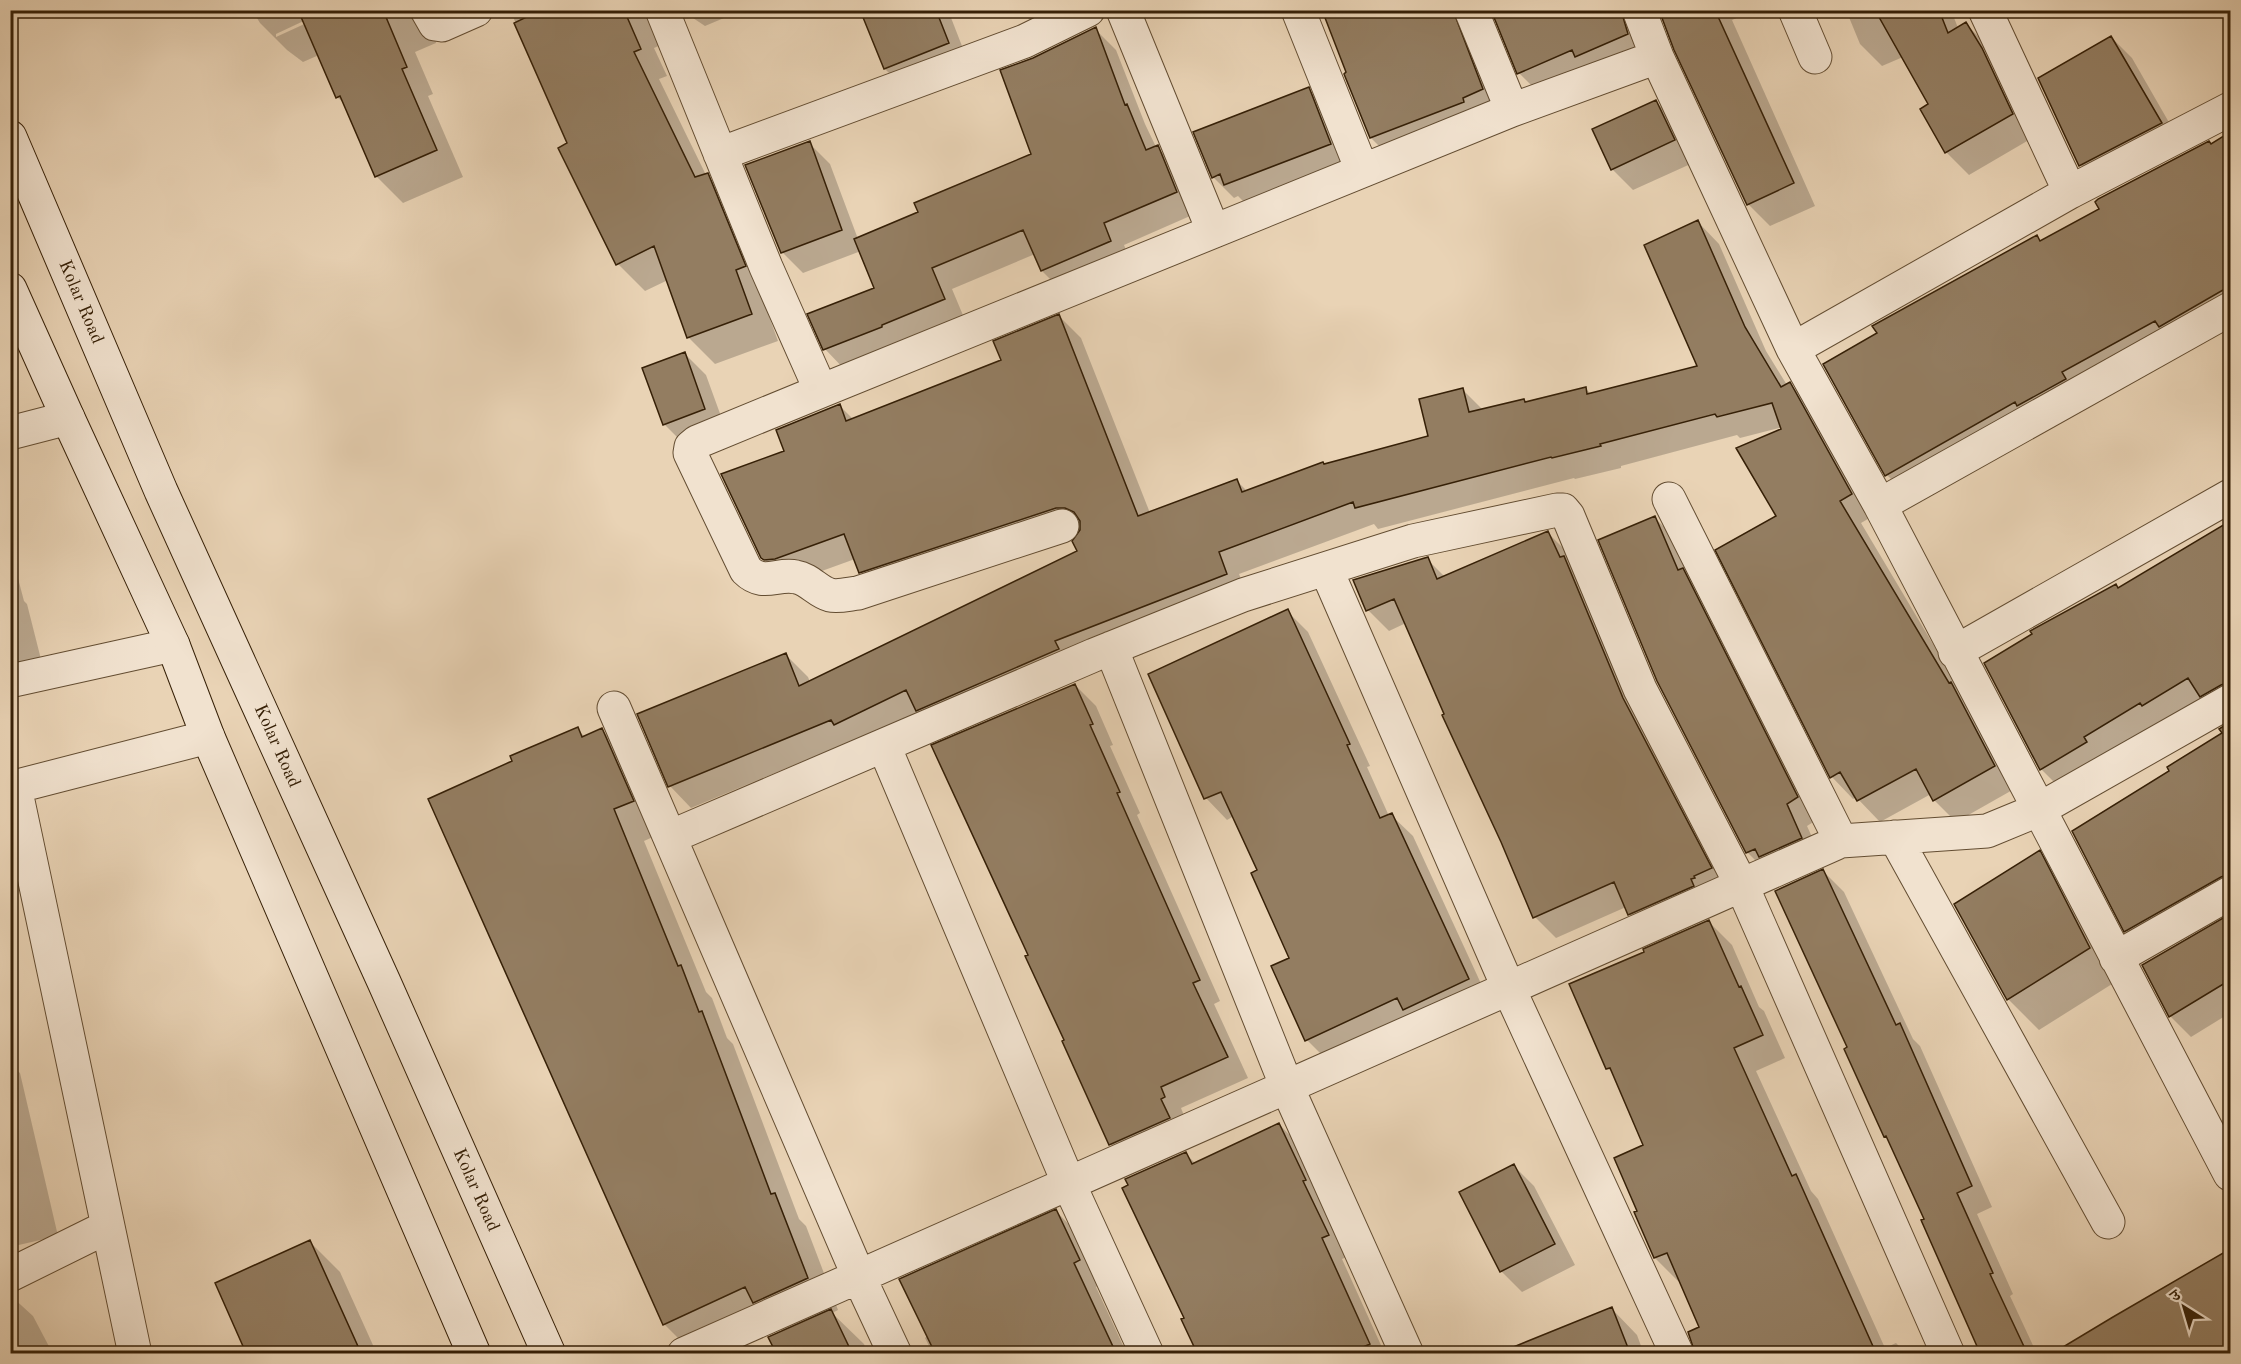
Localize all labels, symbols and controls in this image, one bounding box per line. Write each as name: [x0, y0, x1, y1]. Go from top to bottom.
street label: Kolar Road: [55, 258, 107, 346]
street label: Kolar Road: [251, 702, 303, 790]
street label: Kolar Road: [450, 1146, 502, 1234]
north arrow: [2154, 1277, 2214, 1337]
text: उ: [2167, 1287, 2186, 1306]

